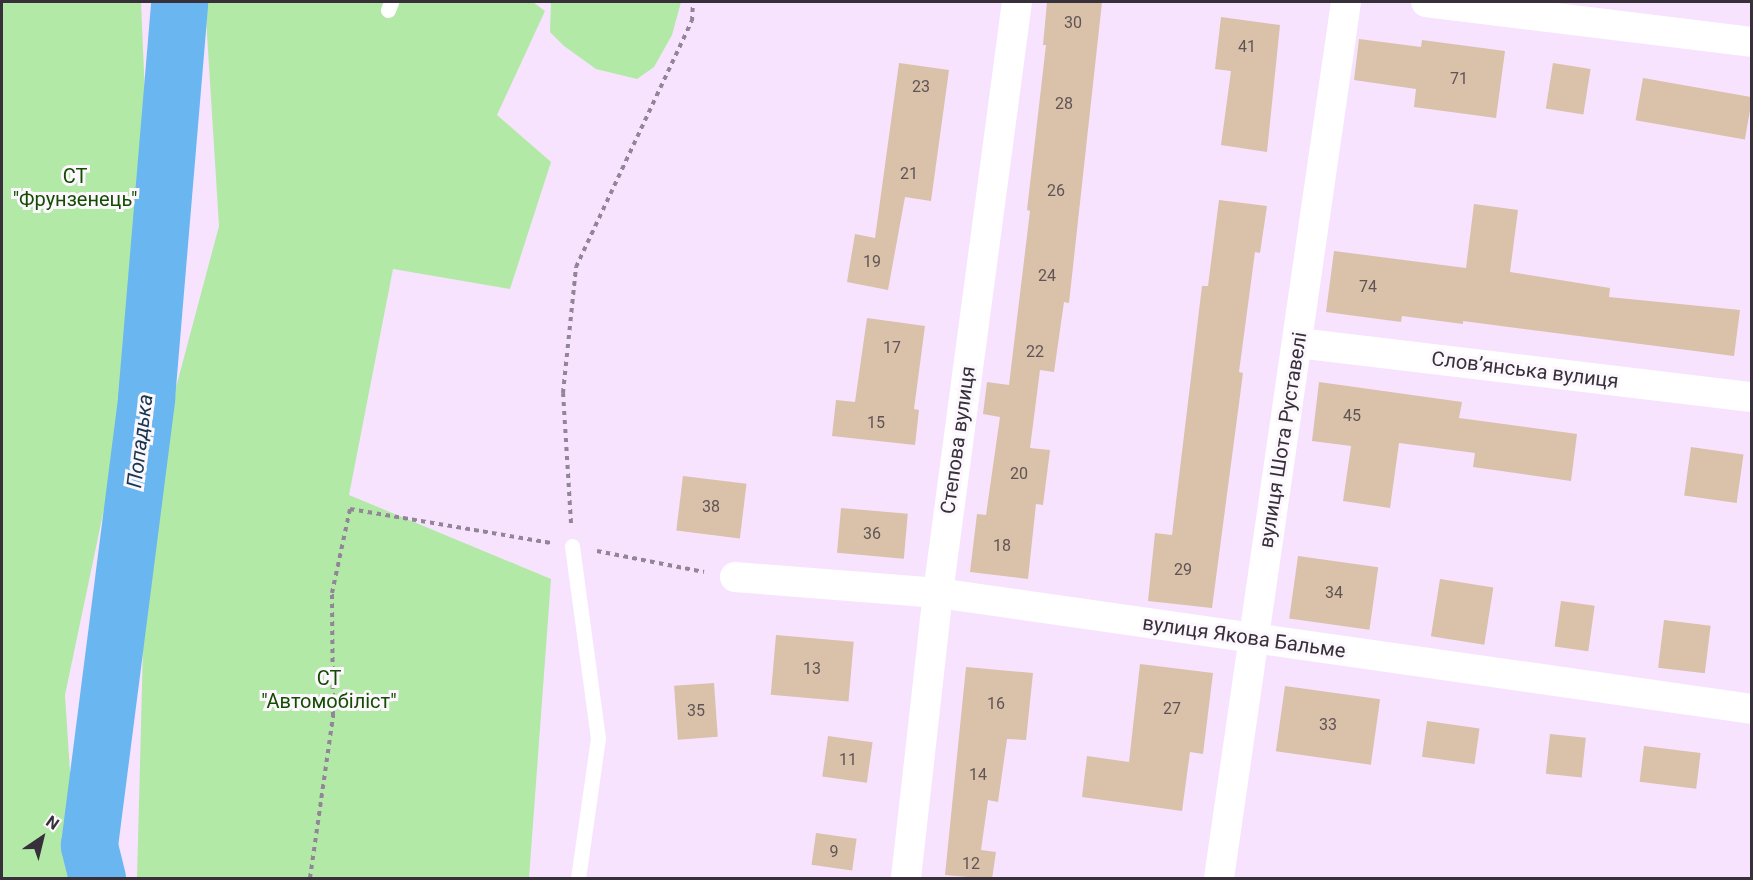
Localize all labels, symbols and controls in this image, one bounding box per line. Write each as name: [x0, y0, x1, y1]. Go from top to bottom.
house number: 30: [1064, 13, 1082, 33]
house number: 41: [1238, 37, 1256, 57]
house number: 71: [1450, 69, 1468, 89]
house number: 23: [912, 77, 930, 97]
house number: 28: [1055, 94, 1073, 114]
park label: СТ "Фрунзенець": [13, 164, 137, 211]
house number: 21: [900, 164, 918, 184]
house number: 26: [1047, 181, 1065, 201]
house number: 19: [863, 252, 881, 272]
house number: 24: [1038, 266, 1056, 286]
house number: 74: [1359, 277, 1377, 297]
street label: вулиця Шота Руставелі: [1254, 330, 1312, 550]
house number: 17: [883, 338, 901, 358]
house number: 22: [1026, 342, 1044, 362]
street label: Словʼянська вулиця: [1430, 347, 1620, 393]
street label: Степова вулиця: [936, 364, 980, 516]
water label: Попадька: [122, 393, 158, 489]
house number: 45: [1343, 406, 1361, 426]
house number: 15: [867, 413, 885, 433]
house number: 20: [1010, 464, 1028, 484]
house number: 38: [702, 497, 720, 517]
house number: 36: [863, 524, 881, 544]
house number: 18: [993, 536, 1011, 556]
house number: 29: [1174, 560, 1192, 580]
house number: 34: [1325, 583, 1343, 603]
street label: вулиця Якова Бальме: [1141, 611, 1347, 663]
house number: 13: [803, 659, 821, 679]
park label: СТ "Автомобіліст": [261, 667, 397, 714]
house number: 16: [987, 694, 1005, 714]
house number: 27: [1163, 699, 1181, 719]
house number: 35: [687, 701, 705, 721]
house number: 33: [1319, 715, 1337, 735]
house number: 11: [839, 750, 857, 770]
house number: 14: [969, 765, 987, 785]
north arrow: [12, 808, 72, 868]
text: N: [43, 812, 63, 834]
house number: 9: [830, 842, 838, 862]
house number: 12: [962, 854, 980, 874]

